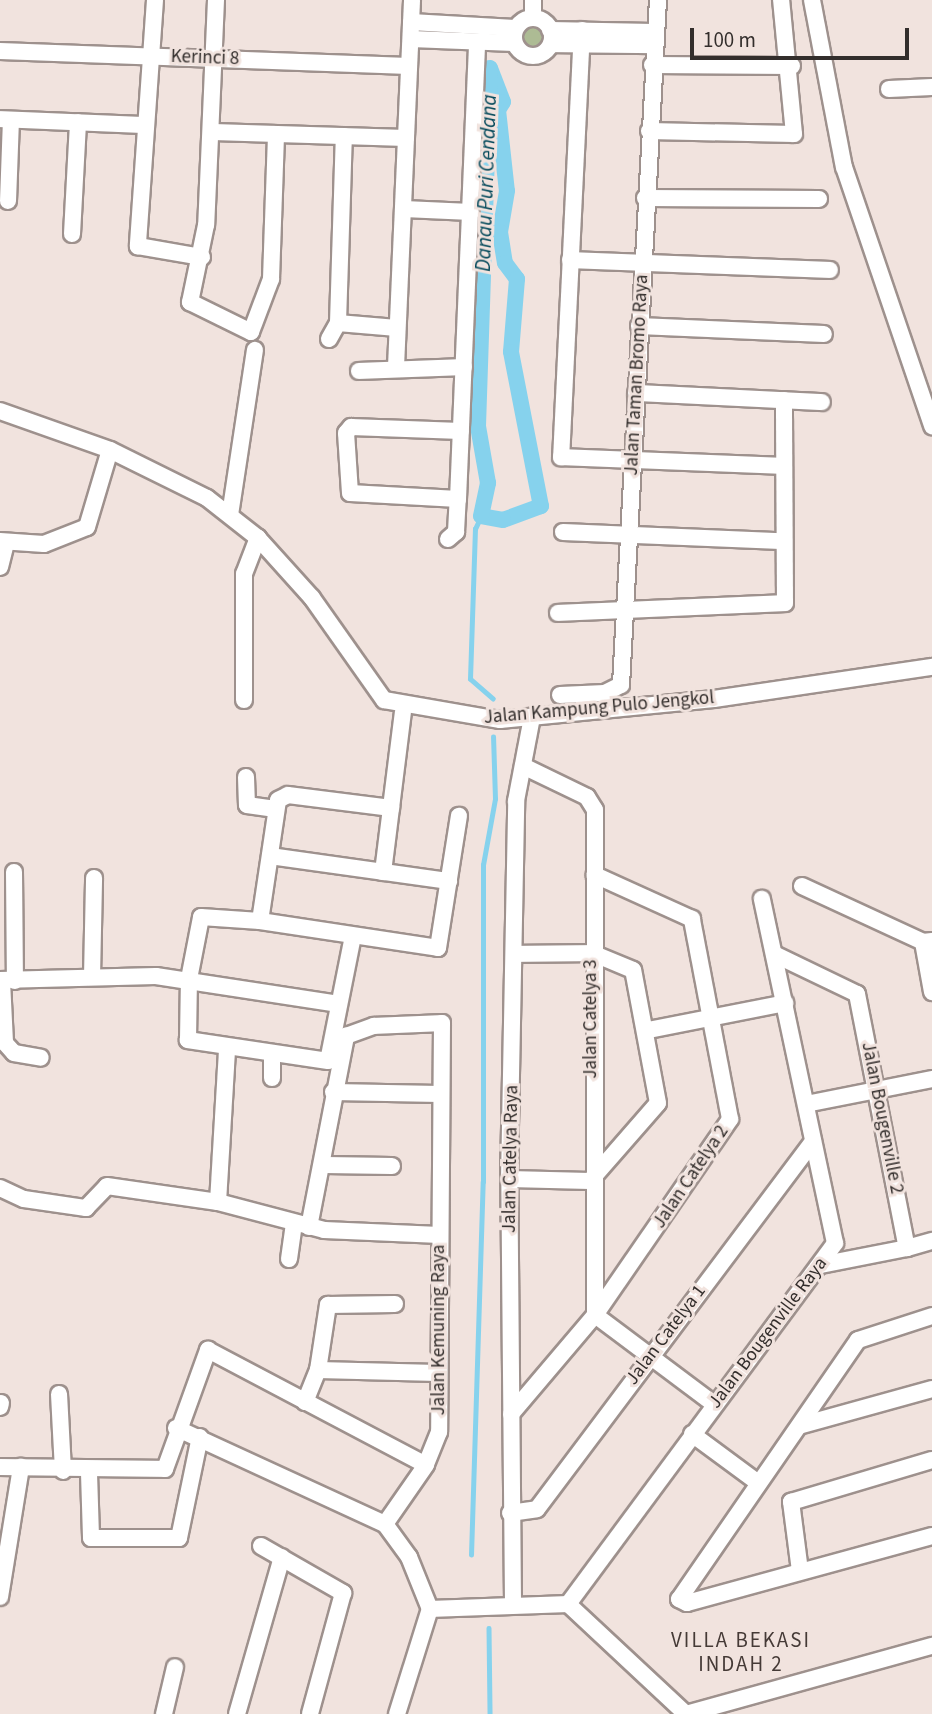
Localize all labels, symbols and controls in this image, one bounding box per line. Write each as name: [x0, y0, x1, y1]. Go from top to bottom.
scale bar: [694, 14, 913, 58]
text: 100 m: [703, 25, 756, 55]
street label: Kerinci 8: [170, 45, 240, 71]
water label: Danau Puri Cendana: [470, 94, 502, 272]
street label: Jalan Taman Bromo Raya: [620, 274, 654, 476]
street label: Jalan Kampung Pulo Jengkol: [483, 687, 715, 729]
street label: Jalan Catelya 3: [580, 959, 602, 1079]
street label: Jalan Bougenville 2: [856, 1040, 908, 1196]
street label: Jalan Catelya Raya: [498, 1085, 524, 1233]
street label: Jalan Catelya 2: [648, 1121, 734, 1233]
street label: Jalan Kemuning Raya: [428, 1245, 450, 1415]
street label: Jalan Bougenville Raya: [704, 1253, 832, 1413]
street label: Jalan Catelya 1: [621, 1281, 711, 1389]
district label: VILLA BEKASI INDAH 2: [673, 1627, 809, 1677]

